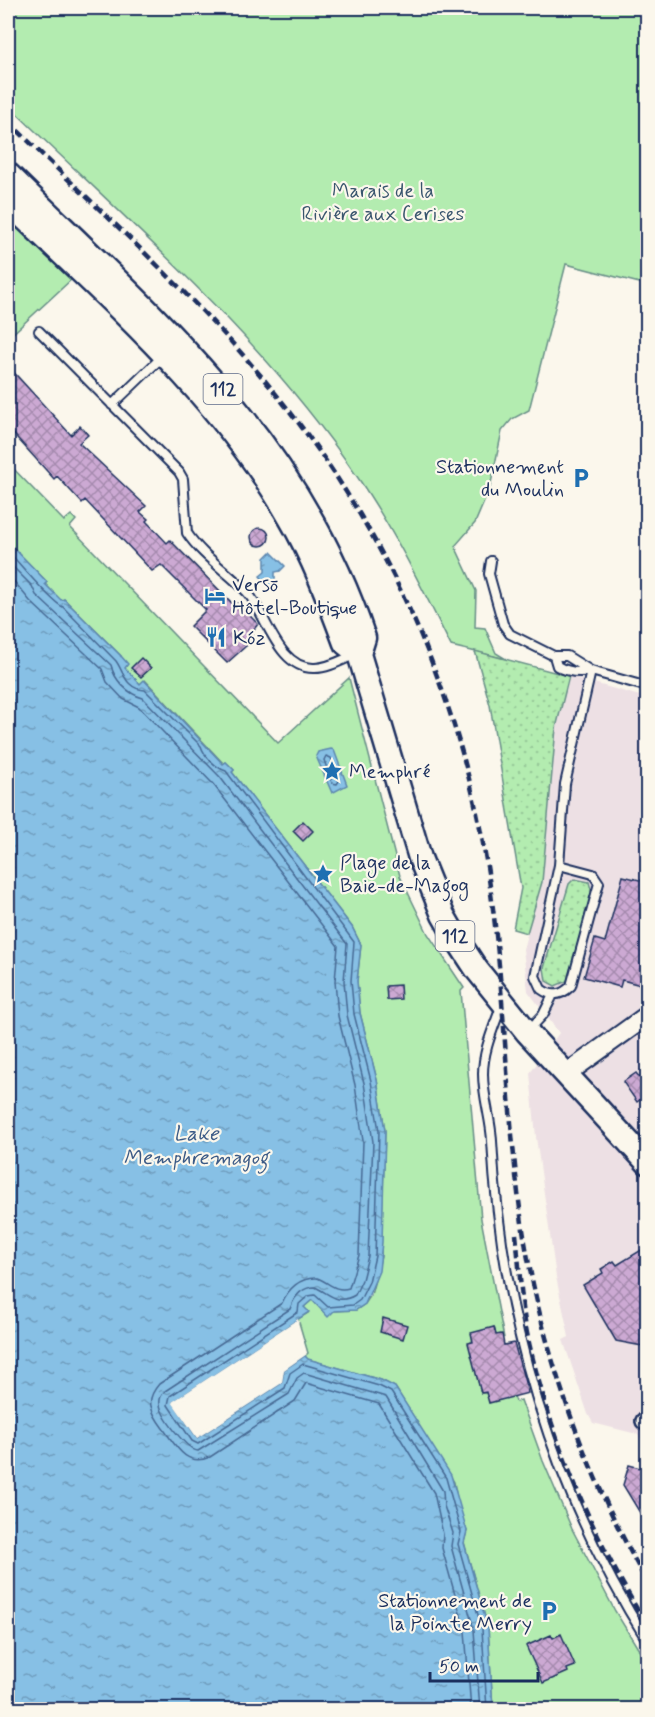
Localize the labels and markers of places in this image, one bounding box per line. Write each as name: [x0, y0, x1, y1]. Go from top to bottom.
place label: Stationnement du Moulin: [436, 454, 564, 504]
parking icon: Stationnement du Moulin: [569, 466, 593, 490]
place label: Versō Hôtel-Boutique: [232, 572, 357, 622]
hotel icon: Versō Hôtel-Boutique: [203, 584, 227, 608]
restaurant icon: Kóz: [204, 625, 228, 649]
place label: Kóz: [233, 625, 266, 652]
place icon: Memphré: [320, 759, 344, 783]
place label: Memphré: [349, 759, 431, 786]
place label: Plage de la Baie-de-Magog: [340, 850, 469, 902]
place icon: Plage de la Baie-de-Magog: [311, 862, 335, 886]
place label: Stationnement de la Pointe Merry: [378, 1588, 532, 1638]
parking icon: Stationnement de la Pointe Merry: [537, 1599, 561, 1623]

